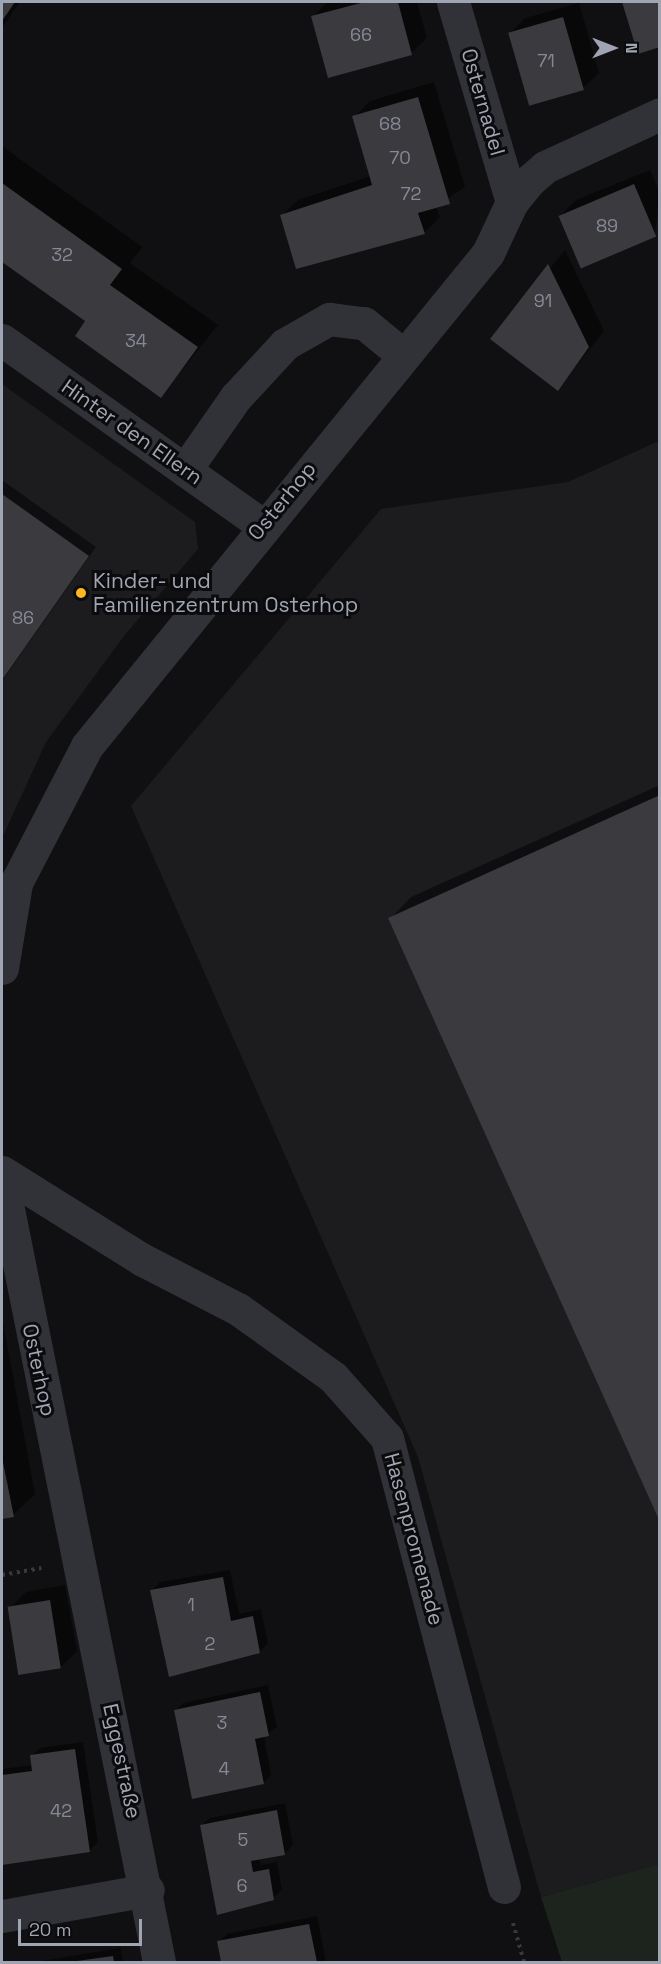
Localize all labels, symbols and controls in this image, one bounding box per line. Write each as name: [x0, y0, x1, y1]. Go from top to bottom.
north arrow: [583, 18, 643, 78]
house number: 66: [350, 24, 372, 46]
text: N: [621, 43, 642, 53]
street label: Osternadel: [456, 46, 510, 158]
house number: 71: [537, 50, 555, 72]
house number: 68: [379, 113, 401, 135]
house number: 70: [389, 147, 411, 169]
house number: 72: [401, 183, 421, 205]
house number: 89: [596, 215, 618, 237]
house number: 32: [51, 244, 73, 266]
house number: 91: [534, 290, 552, 312]
house number: 34: [125, 330, 147, 352]
street label: Hinter den Ellern: [57, 374, 207, 490]
street label: Osterhop: [243, 457, 321, 545]
place label: Kinder- und Familienzentrum Osterhop: [93, 568, 358, 618]
marker: Kinder- und Familienzentrum Osterhop: [74, 586, 88, 600]
house number: 86: [12, 607, 34, 629]
street label: Osterhop: [17, 1321, 61, 1419]
street label: Hasenpromenade: [379, 1450, 449, 1628]
house number: 1: [187, 1594, 195, 1616]
house number: 2: [205, 1633, 215, 1655]
street label: Eggestraße: [98, 1701, 146, 1821]
house number: 3: [217, 1712, 227, 1734]
house number: 4: [218, 1758, 230, 1780]
house number: 42: [50, 1800, 72, 1822]
house number: 5: [238, 1829, 248, 1851]
house number: 6: [236, 1875, 248, 1897]
scale bar: [21, 1907, 146, 1945]
text: 20 m: [29, 1918, 72, 1941]

